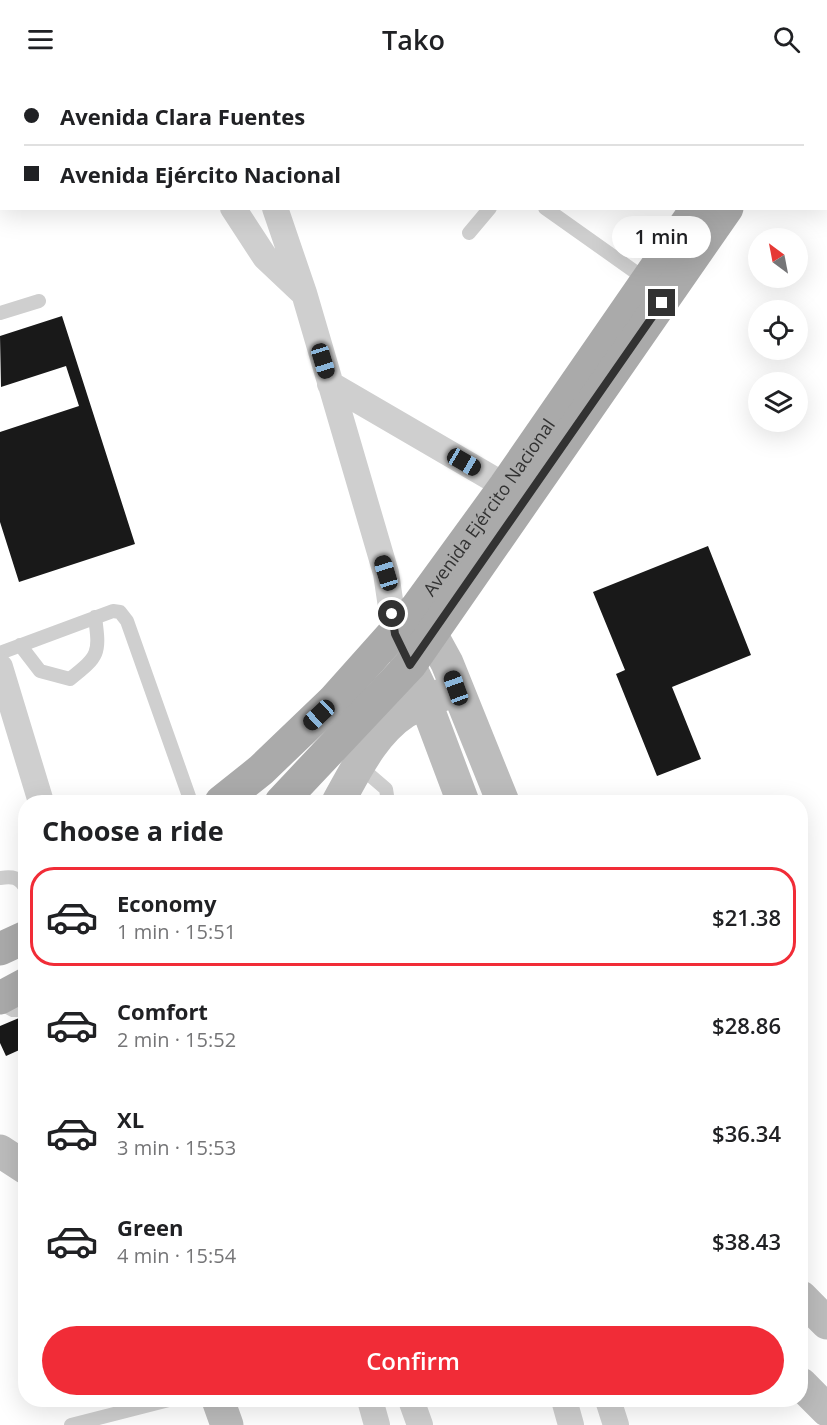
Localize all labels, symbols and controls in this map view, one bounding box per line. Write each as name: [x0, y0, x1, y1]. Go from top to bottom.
text: Tako: [382, 21, 445, 58]
icon: menu: [24, 23, 57, 56]
icon: search: [770, 23, 803, 56]
text: Avenida Clara Fuentes: [60, 101, 305, 131]
text: Avenida Ejército Nacional: [60, 159, 341, 189]
callout: 1 min: [612, 216, 712, 258]
text: 1 min: [635, 223, 689, 250]
north arrow: [748, 228, 808, 288]
map controls: [748, 228, 808, 432]
route end: [648, 289, 675, 316]
button: locate: [748, 300, 808, 360]
car: [309, 341, 337, 381]
button: layers: [748, 372, 808, 432]
street label: Avenida Ejército Nacional: [417, 414, 560, 600]
car: [444, 445, 484, 479]
car: [372, 553, 400, 593]
route start: [378, 600, 405, 627]
car: [441, 668, 471, 708]
car: [300, 696, 338, 734]
text: Choose a ride: [42, 812, 224, 849]
text: Economy: [117, 888, 216, 918]
icon: car: [45, 890, 99, 944]
text: $21.38: [712, 902, 781, 932]
text: 1 min · 15:51: [117, 918, 236, 945]
text: Comfort: [117, 996, 208, 1026]
icon: car: [45, 998, 99, 1052]
text: $28.86: [712, 1010, 781, 1040]
text: 2 min · 15:52: [117, 1026, 236, 1053]
text: XL: [117, 1104, 144, 1134]
icon: car: [45, 1106, 99, 1160]
text: $36.34: [712, 1118, 781, 1148]
text: 3 min · 15:53: [117, 1134, 236, 1161]
text: Green: [117, 1212, 183, 1242]
icon: car: [45, 1214, 99, 1268]
text: $38.43: [712, 1226, 781, 1256]
text: 4 min · 15:54: [117, 1242, 236, 1269]
button: Confirm: [42, 1326, 784, 1395]

